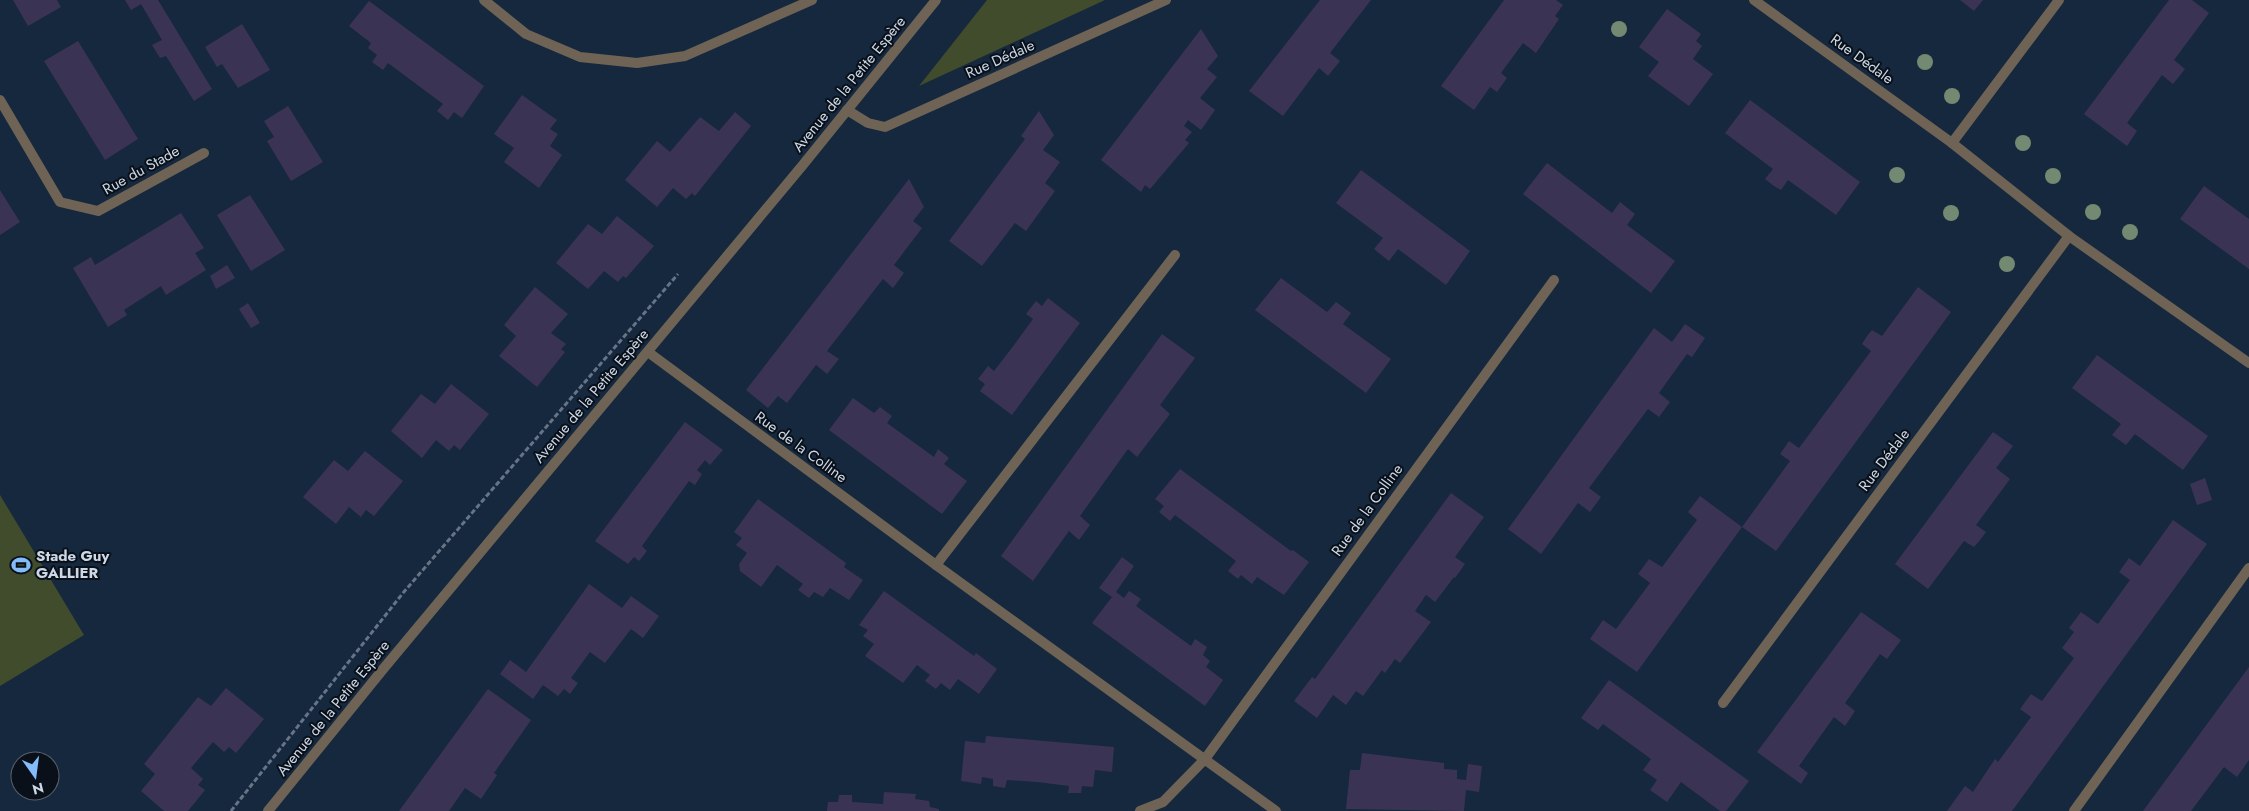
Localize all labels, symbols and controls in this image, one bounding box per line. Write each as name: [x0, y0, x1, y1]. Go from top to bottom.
street label: Avenue de la Petite Espère: [787, 11, 911, 157]
street label: Rue Dédale: [1826, 29, 1898, 90]
street label: Rue Dédale: [962, 34, 1038, 84]
street label: Rue du Stade: [99, 140, 184, 200]
street label: Avenue de la Petite Espère: [528, 324, 654, 468]
street label: Rue de la Colline: [750, 406, 852, 488]
street label: Rue Dédale: [1853, 424, 1915, 496]
street label: Rue de la Colline: [1326, 459, 1408, 561]
place label: Stade Guy GALLIER: [36, 545, 109, 584]
sports icon: Stade Guy GALLIER: [10, 554, 32, 576]
street label: Avenue de la Petite Espère: [271, 635, 395, 781]
north arrow: [10, 751, 60, 801]
text: N: [30, 778, 46, 800]

